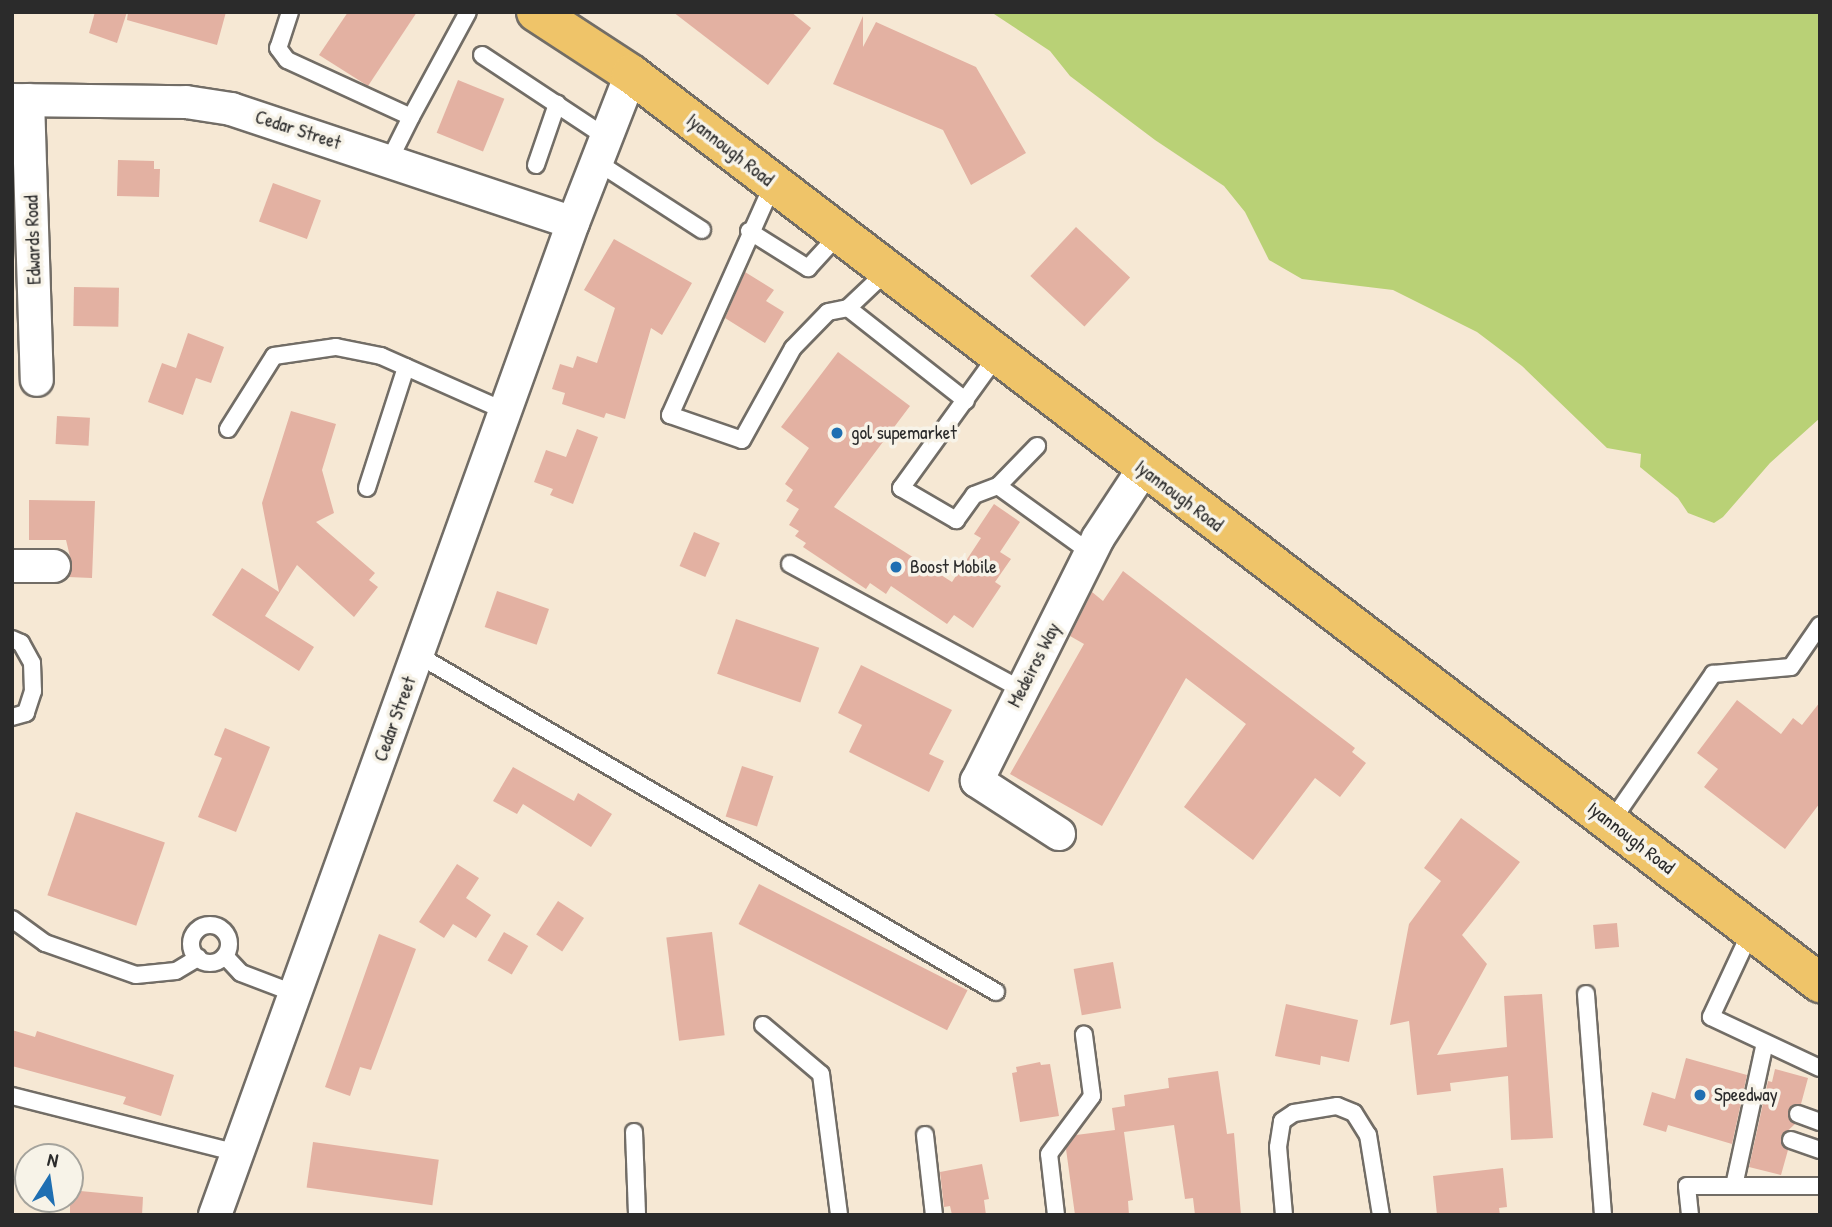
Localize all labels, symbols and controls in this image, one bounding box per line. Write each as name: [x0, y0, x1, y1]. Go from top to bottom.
street label: Cedar Street: [252, 105, 344, 155]
street label: Iyannough Road: [682, 109, 778, 191]
street label: Edwards Road: [20, 195, 46, 285]
place label: gol supemarket: [851, 422, 957, 444]
marker: gol supemarket: [829, 425, 845, 441]
street label: Iyannough Road: [1130, 456, 1228, 536]
place label: Boost Mobile: [910, 556, 997, 578]
marker: Boost Mobile: [888, 559, 904, 575]
street label: Medeiros Way: [1003, 619, 1065, 711]
street label: Cedar Street: [369, 673, 421, 765]
street label: Iyannough Road: [1583, 797, 1679, 879]
place label: Speedway: [1714, 1084, 1778, 1106]
marker: Speedway: [1692, 1087, 1708, 1103]
north arrow: [14, 1143, 84, 1213]
text: N: [45, 1146, 61, 1173]

